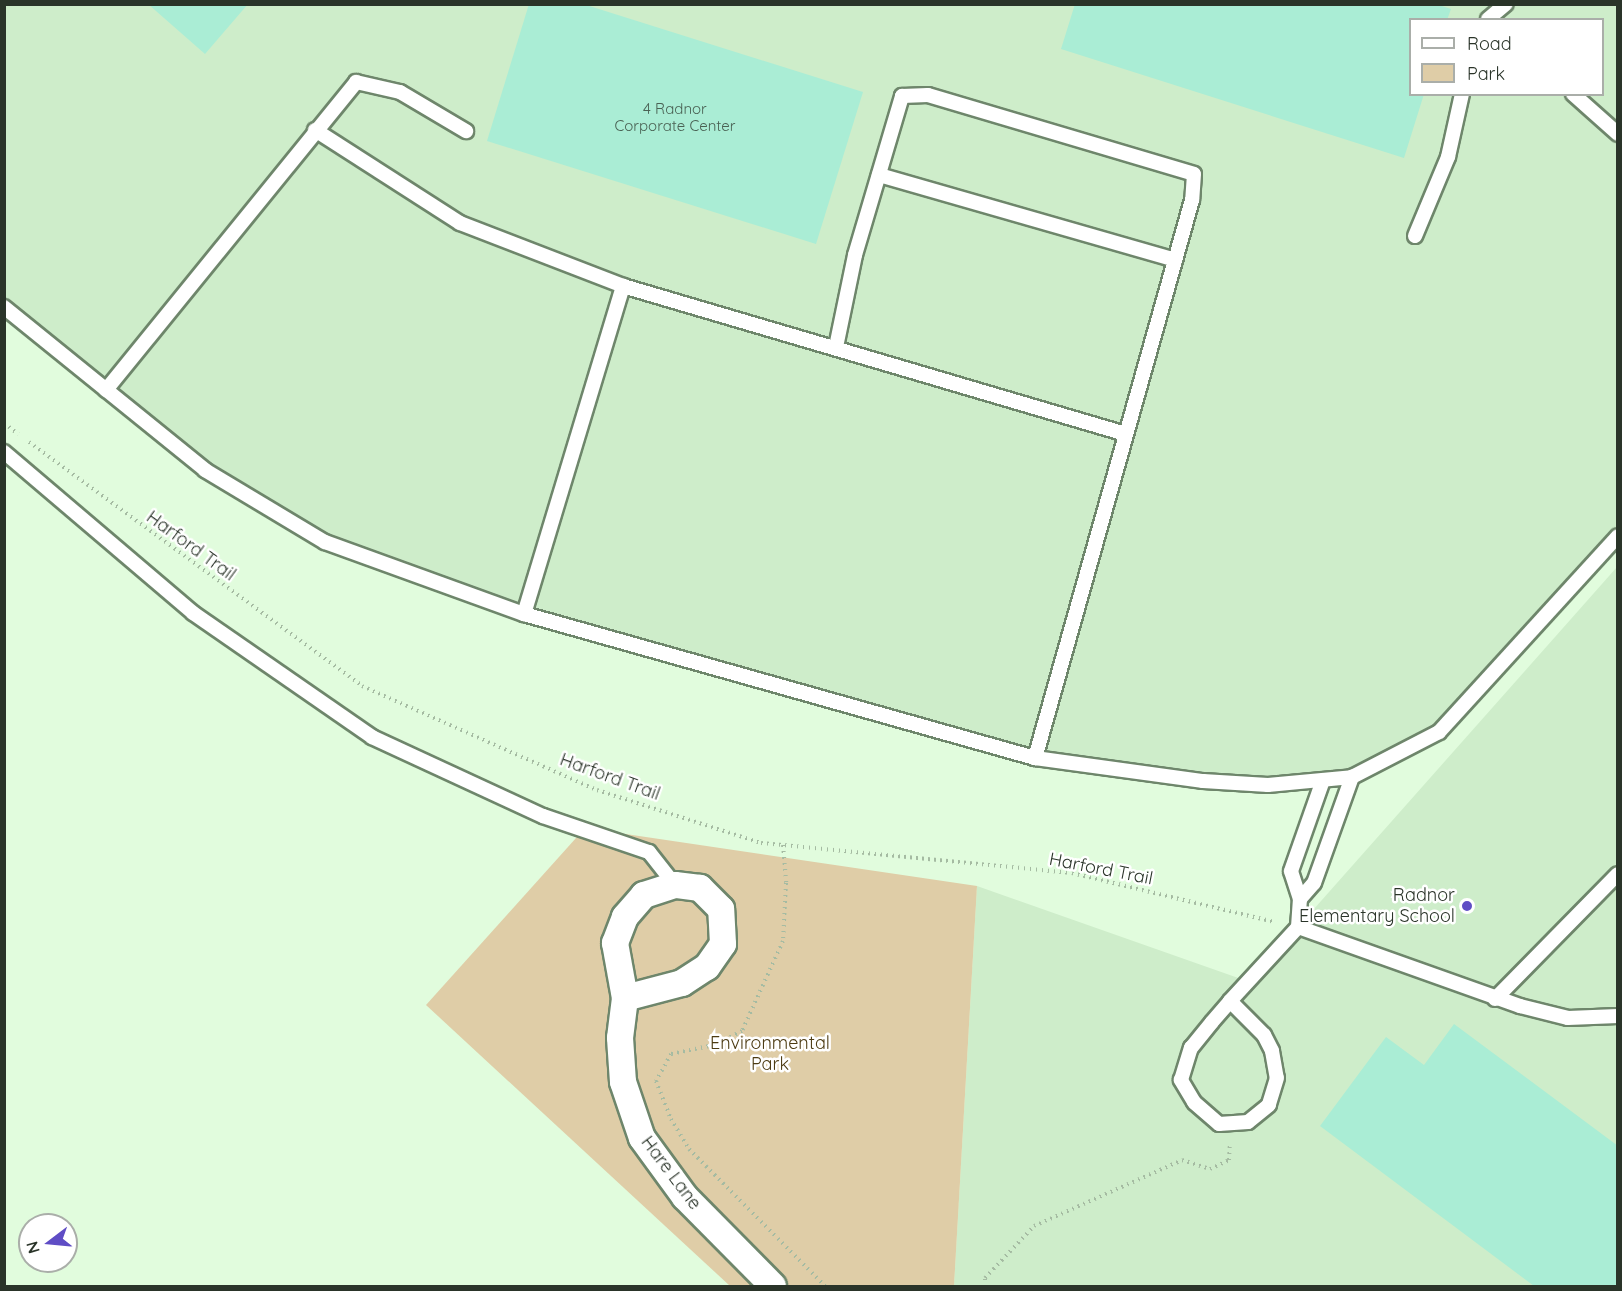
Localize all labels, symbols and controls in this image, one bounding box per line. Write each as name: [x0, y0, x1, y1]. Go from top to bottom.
legend: [1409, 18, 1604, 96]
text: Road: [1467, 32, 1512, 55]
text: Park: [1467, 62, 1505, 85]
house number: 4 Radnor Corporate Center: [614, 99, 736, 134]
street label: Harford Trail: [142, 506, 240, 586]
street label: Harford Trail: [557, 749, 663, 805]
street label: Harford Trail: [1047, 848, 1155, 890]
place label: Radnor Elementary School: [1299, 885, 1455, 928]
marker: Radnor Elementary School: [1460, 899, 1474, 913]
park label: Environmental Park: [710, 1033, 830, 1076]
street label: Hare Lane: [636, 1132, 706, 1214]
north arrow: [18, 1213, 78, 1273]
text: N: [21, 1239, 44, 1256]

